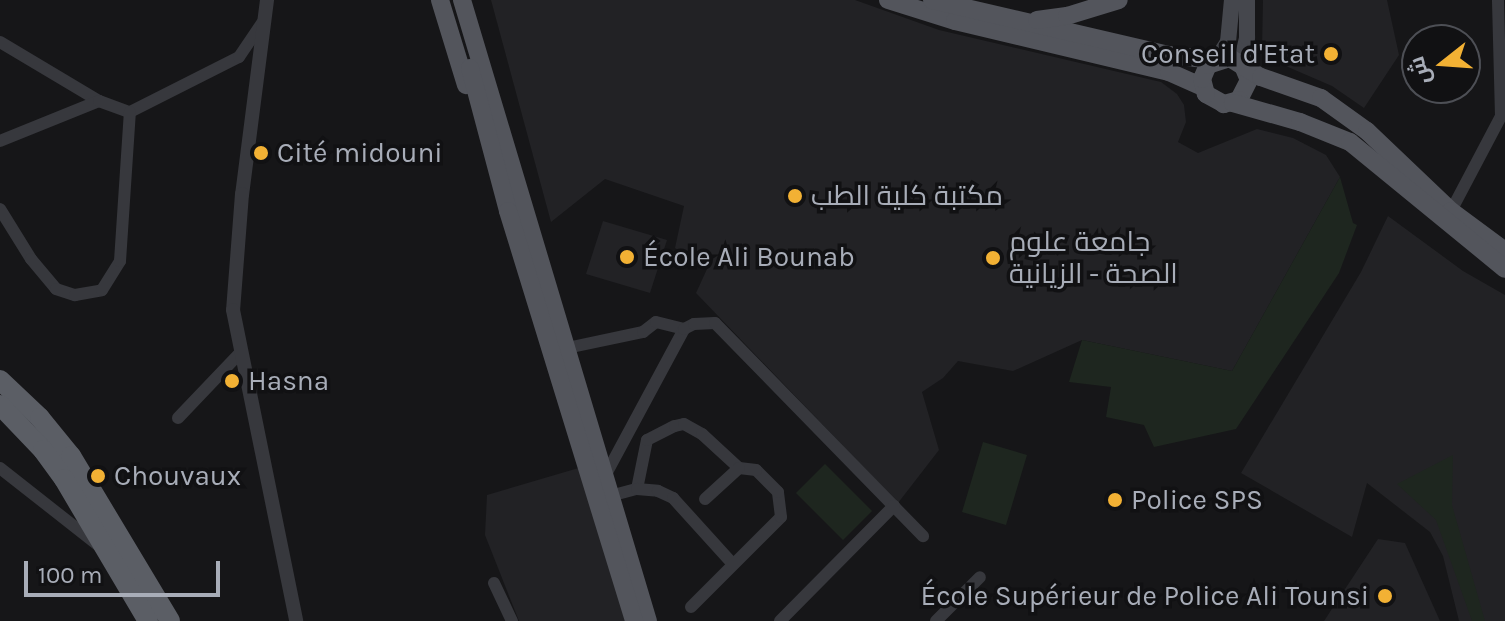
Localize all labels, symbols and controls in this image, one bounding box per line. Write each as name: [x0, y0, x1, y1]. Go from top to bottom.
north arrow: [1401, 24, 1481, 104]
place label: Conseil d'Etat: [1141, 37, 1315, 71]
marker: Conseil d'Etat: [1322, 45, 1340, 63]
text: ش: [1403, 53, 1437, 88]
place label: Cité midouni: [277, 136, 443, 170]
marker: Cité midouni: [252, 144, 270, 162]
place label: مكتبة كلية الطب: [811, 179, 1003, 213]
marker: مكتبة كلية الطب: [786, 187, 804, 205]
place label: جامعة علوم الصحة - الزيانية: [1009, 225, 1178, 291]
place label: École Ali Bounab: [643, 240, 855, 274]
marker: École Ali Bounab: [618, 248, 636, 266]
marker: جامعة علوم الصحة - الزيانية: [984, 249, 1002, 267]
place label: Hasna: [248, 364, 329, 398]
marker: Hasna: [223, 372, 241, 390]
place label: Chouvaux: [114, 459, 241, 493]
marker: Chouvaux: [89, 467, 107, 485]
place label: Police SPS: [1131, 483, 1263, 517]
marker: Police SPS: [1106, 491, 1124, 509]
scale bar: [28, 545, 224, 595]
text: 100 m: [38, 561, 103, 589]
place label: École Supérieur de Police Ali Tounsi: [920, 579, 1369, 613]
marker: École Supérieur de Police Ali Tounsi: [1376, 587, 1394, 605]

